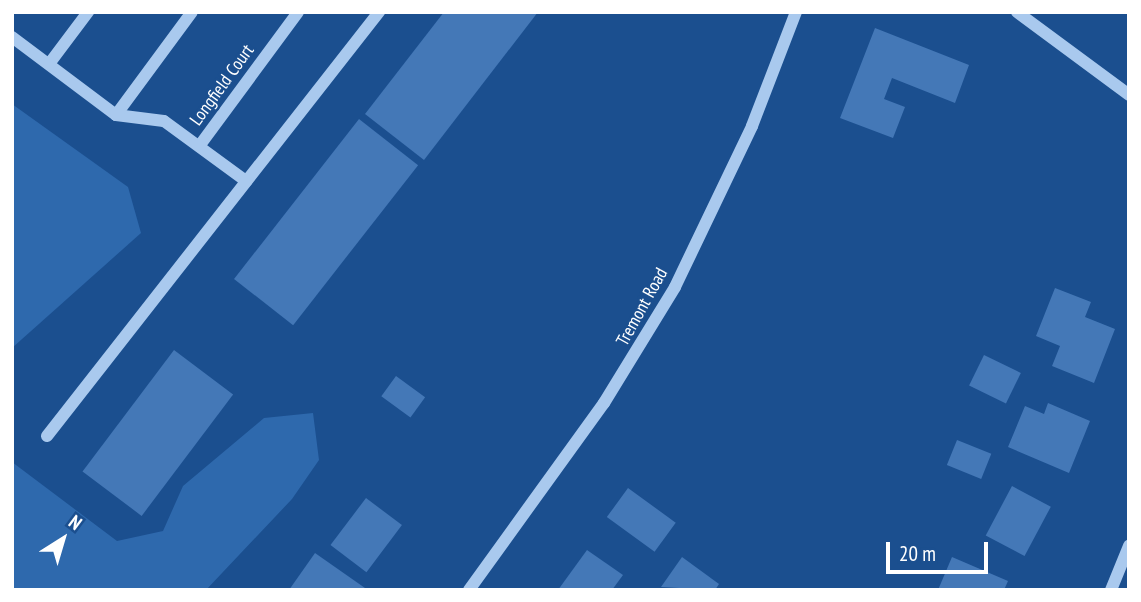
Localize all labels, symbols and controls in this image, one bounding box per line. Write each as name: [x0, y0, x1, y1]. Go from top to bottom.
street label: Longfield Court: [185, 40, 259, 130]
street label: Tremont Road: [612, 264, 672, 350]
north arrow: [28, 504, 98, 574]
text: N: [64, 510, 87, 535]
scale bar: [889, 528, 990, 572]
text: 20 m: [899, 540, 936, 567]

